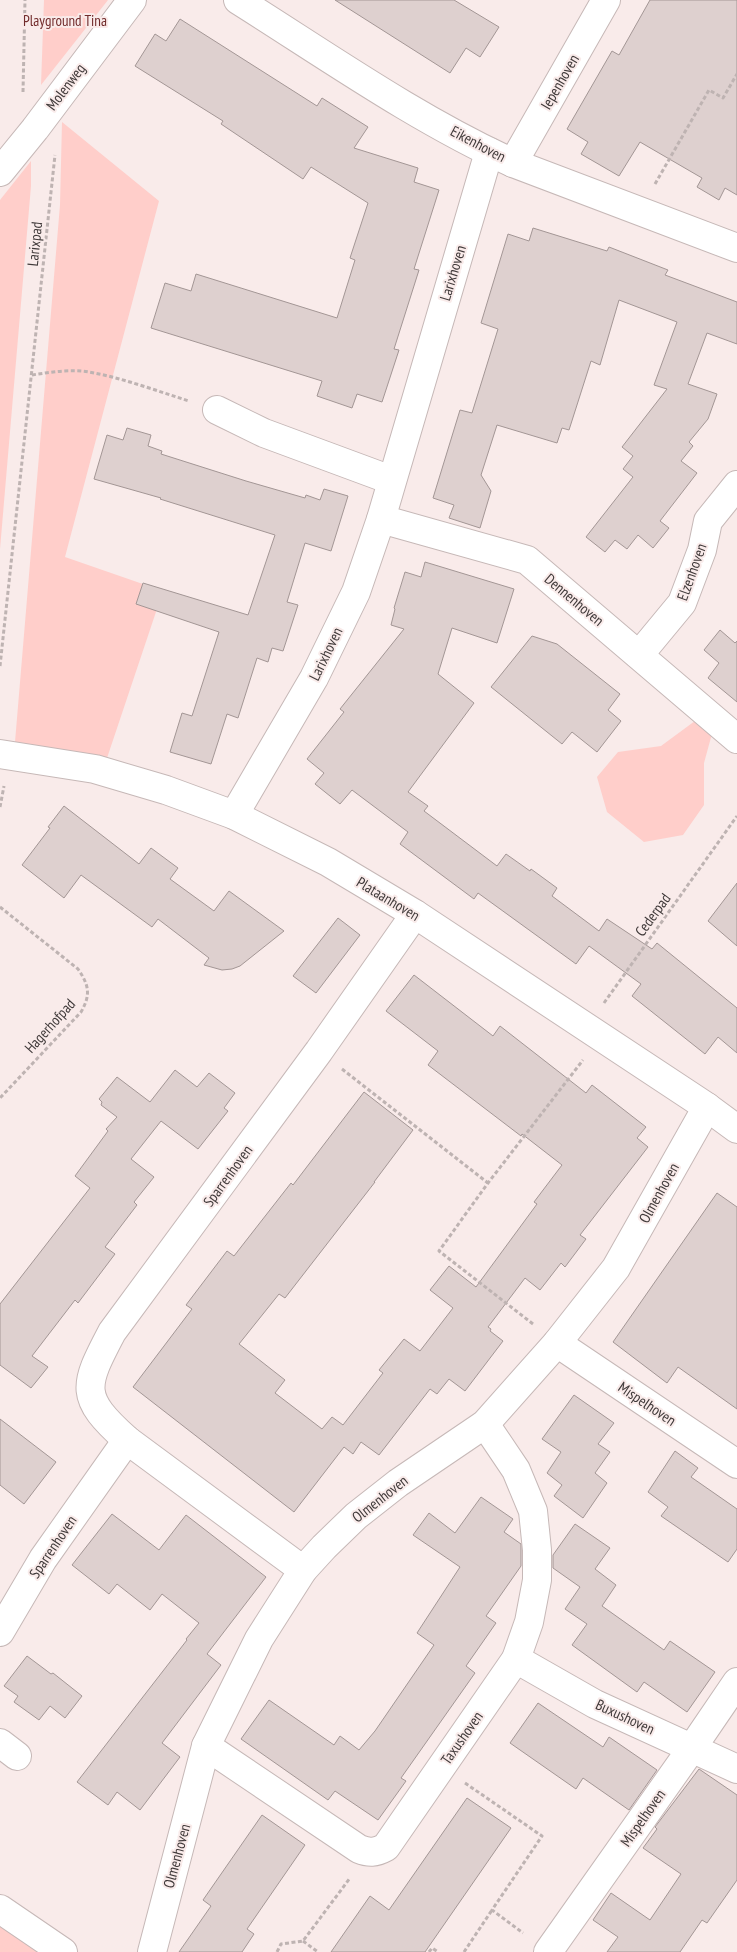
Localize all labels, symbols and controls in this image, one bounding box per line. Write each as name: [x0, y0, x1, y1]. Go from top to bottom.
park label: Playground Tina: [23, 11, 107, 30]
street label: Iepenhoven: [536, 51, 583, 113]
street label: Molenweg: [42, 60, 89, 114]
street label: Eikenhoven: [447, 121, 509, 166]
street label: Larixpad: [23, 221, 46, 267]
street label: Larixhoven: [435, 243, 470, 303]
street label: Elzenhoven: [672, 541, 711, 603]
street label: Dennenhoven: [541, 569, 608, 630]
street label: Larixhoven: [304, 624, 347, 684]
street label: Plataanhoven: [353, 872, 423, 925]
street label: Cederpad: [631, 890, 675, 940]
street label: Hagerhofpad: [20, 995, 79, 1057]
street label: Sparrenhoven: [199, 1141, 256, 1210]
street label: Olmenhoven: [634, 1159, 683, 1226]
street label: Mispelhoven: [615, 1377, 680, 1430]
street label: Olmenhoven: [348, 1471, 411, 1526]
street label: Sparrenhoven: [25, 1512, 80, 1582]
street label: Buxushoven: [593, 1695, 658, 1738]
street label: Taxushoven: [436, 1707, 487, 1768]
street label: Mispelhoven: [616, 1785, 669, 1850]
street label: Olmenhoven: [159, 1822, 194, 1890]

